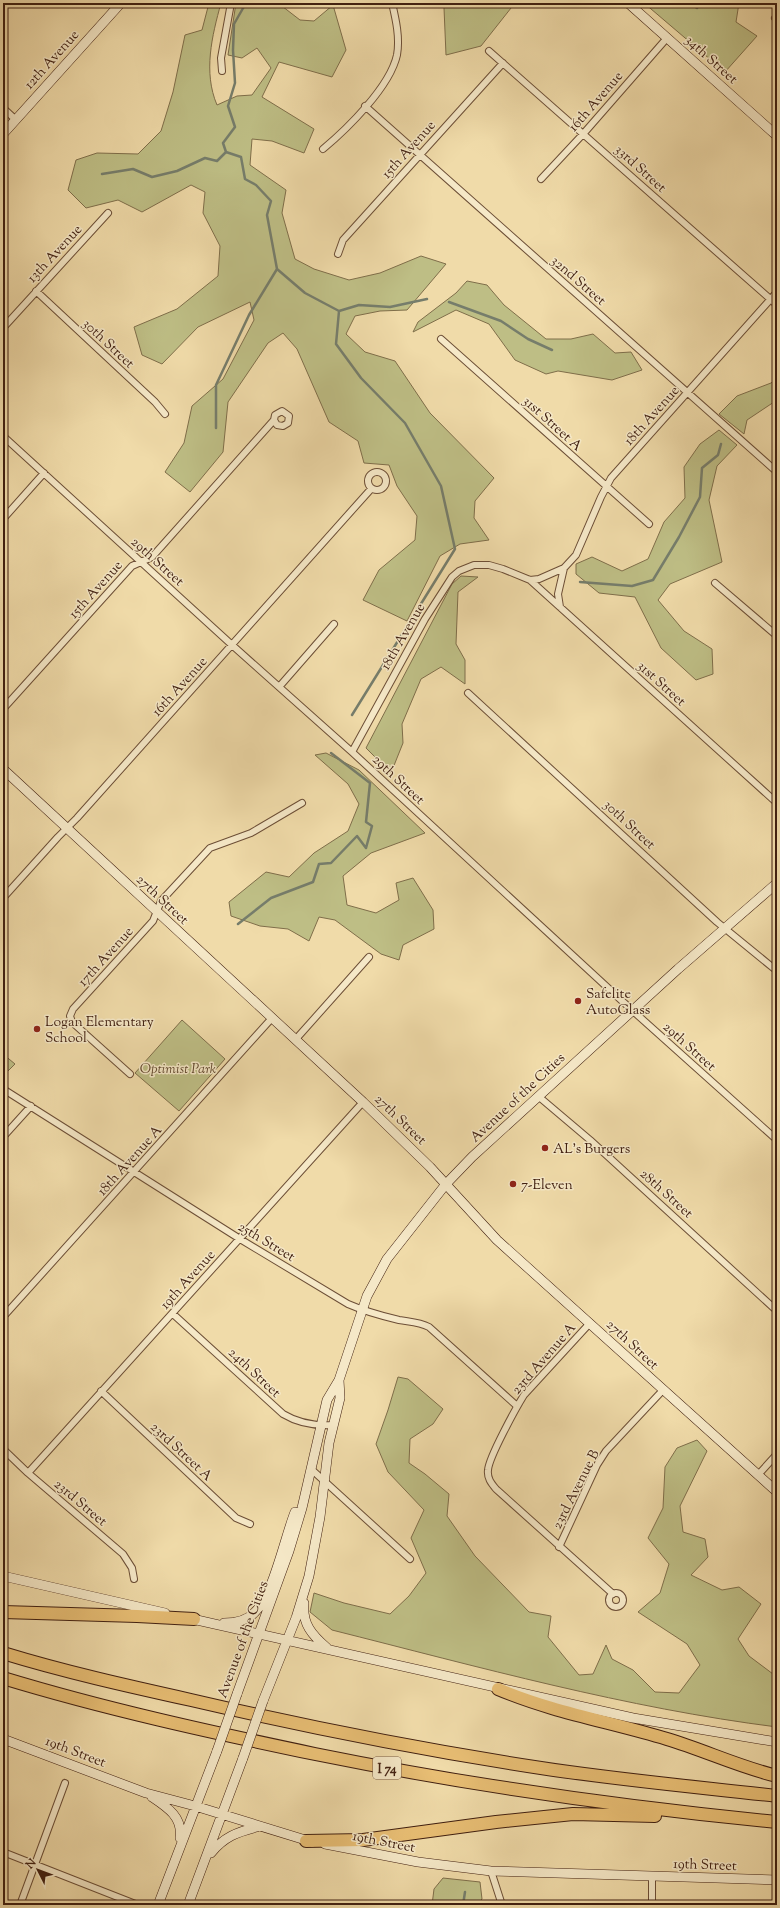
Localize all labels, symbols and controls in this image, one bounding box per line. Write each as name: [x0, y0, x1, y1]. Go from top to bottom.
street label: 12th Avenue: [20, 26, 85, 95]
street label: 34th Street: [680, 31, 742, 90]
street label: 16th Avenue: [565, 68, 628, 137]
street label: 15th Avenue: [378, 117, 441, 184]
street label: 33rd Street: [609, 141, 670, 198]
street label: 13th Avenue: [23, 221, 88, 288]
street label: 32nd Street: [546, 252, 610, 311]
street label: 30th Street: [77, 315, 138, 374]
street label: 18th Avenue: [620, 382, 685, 451]
street label: 31st Street A: [517, 392, 586, 457]
street label: 29th Street: [126, 533, 188, 592]
street label: 15th Avenue: [65, 557, 128, 624]
street label: 18th Avenue: [376, 600, 431, 674]
street label: 16th Avenue: [148, 653, 213, 722]
street label: 31st Street: [632, 657, 690, 712]
street label: 29th Street: [367, 751, 429, 810]
street label: 30th Street: [598, 796, 659, 855]
street label: 27th Street: [131, 871, 193, 930]
street label: 17th Avenue: [74, 923, 139, 992]
place label: Safelite AutoGlass: [586, 985, 650, 1021]
marker: Safelite AutoGlass: [573, 996, 583, 1006]
place label: Logan Elementary School: [45, 1013, 154, 1049]
street label: 29th Street: [658, 1018, 720, 1077]
marker: Logan Elementary School: [32, 1024, 42, 1034]
street label: Avenue of the Cities: [466, 1049, 570, 1148]
park label: Optimist Park: [140, 1060, 217, 1080]
street label: 27th Street: [369, 1090, 430, 1151]
street label: 18th Avenue A: [93, 1121, 168, 1201]
place label: AL's Burgers: [553, 1140, 630, 1160]
marker: AL's Burgers: [540, 1143, 550, 1153]
street label: 28th Street: [635, 1165, 697, 1224]
place label: 7-Eleven: [521, 1176, 573, 1196]
marker: 7-Eleven: [508, 1179, 518, 1189]
street label: 25th Street: [234, 1218, 299, 1268]
street label: 19th Avenue: [156, 1246, 221, 1315]
street label: 27th Street: [601, 1316, 663, 1375]
street label: 23rd Avenue A: [508, 1319, 582, 1400]
street label: 24th Street: [223, 1344, 285, 1403]
street label: 23rd Street A: [145, 1418, 217, 1487]
street label: 23rd Avenue B: [548, 1447, 605, 1533]
street label: 23rd Street: [49, 1475, 111, 1532]
street label: Avenue of the Cities: [213, 1578, 274, 1701]
street label: 19th Street: [42, 1732, 109, 1774]
road number: I 74: [373, 1757, 401, 1779]
street label: 19th Street: [351, 1827, 417, 1859]
north arrow: [18, 1850, 58, 1890]
text: N: [22, 1855, 40, 1873]
street label: 19th Street: [673, 1855, 737, 1877]

